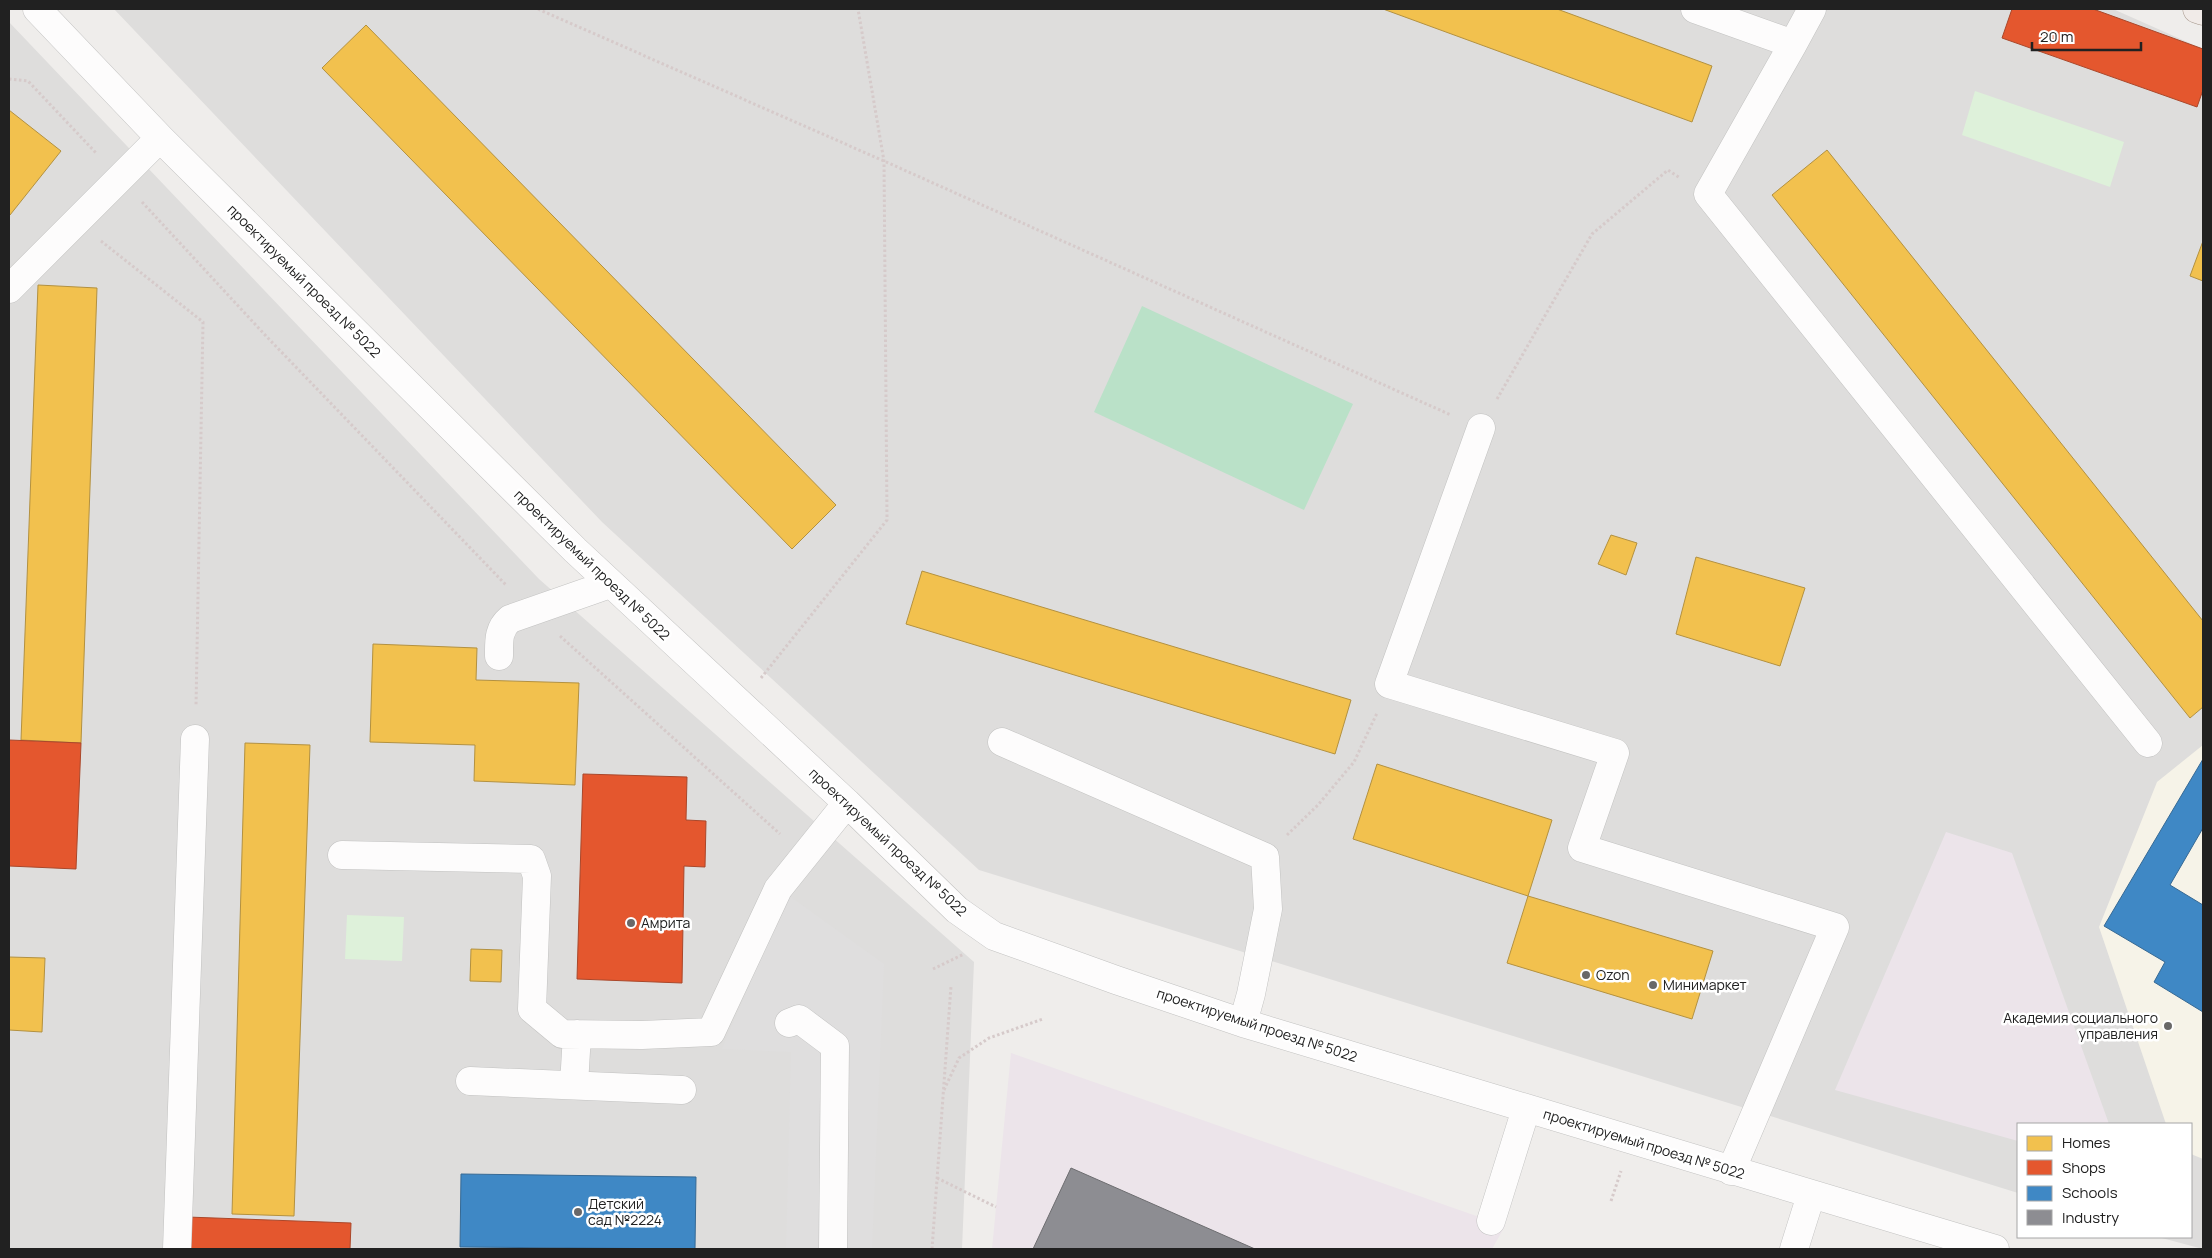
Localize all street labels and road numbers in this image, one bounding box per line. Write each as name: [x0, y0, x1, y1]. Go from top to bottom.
street label: проектируемый проезд № 5022: [224, 200, 385, 361]
street label: проектируемый проезд № 5022: [510, 485, 674, 644]
street label: проектируемый проезд № 5022: [805, 763, 971, 920]
street label: проектируемый проезд № 5022: [1155, 983, 1360, 1066]
street label: проектируемый проезд № 5022: [1541, 1104, 1747, 1183]

